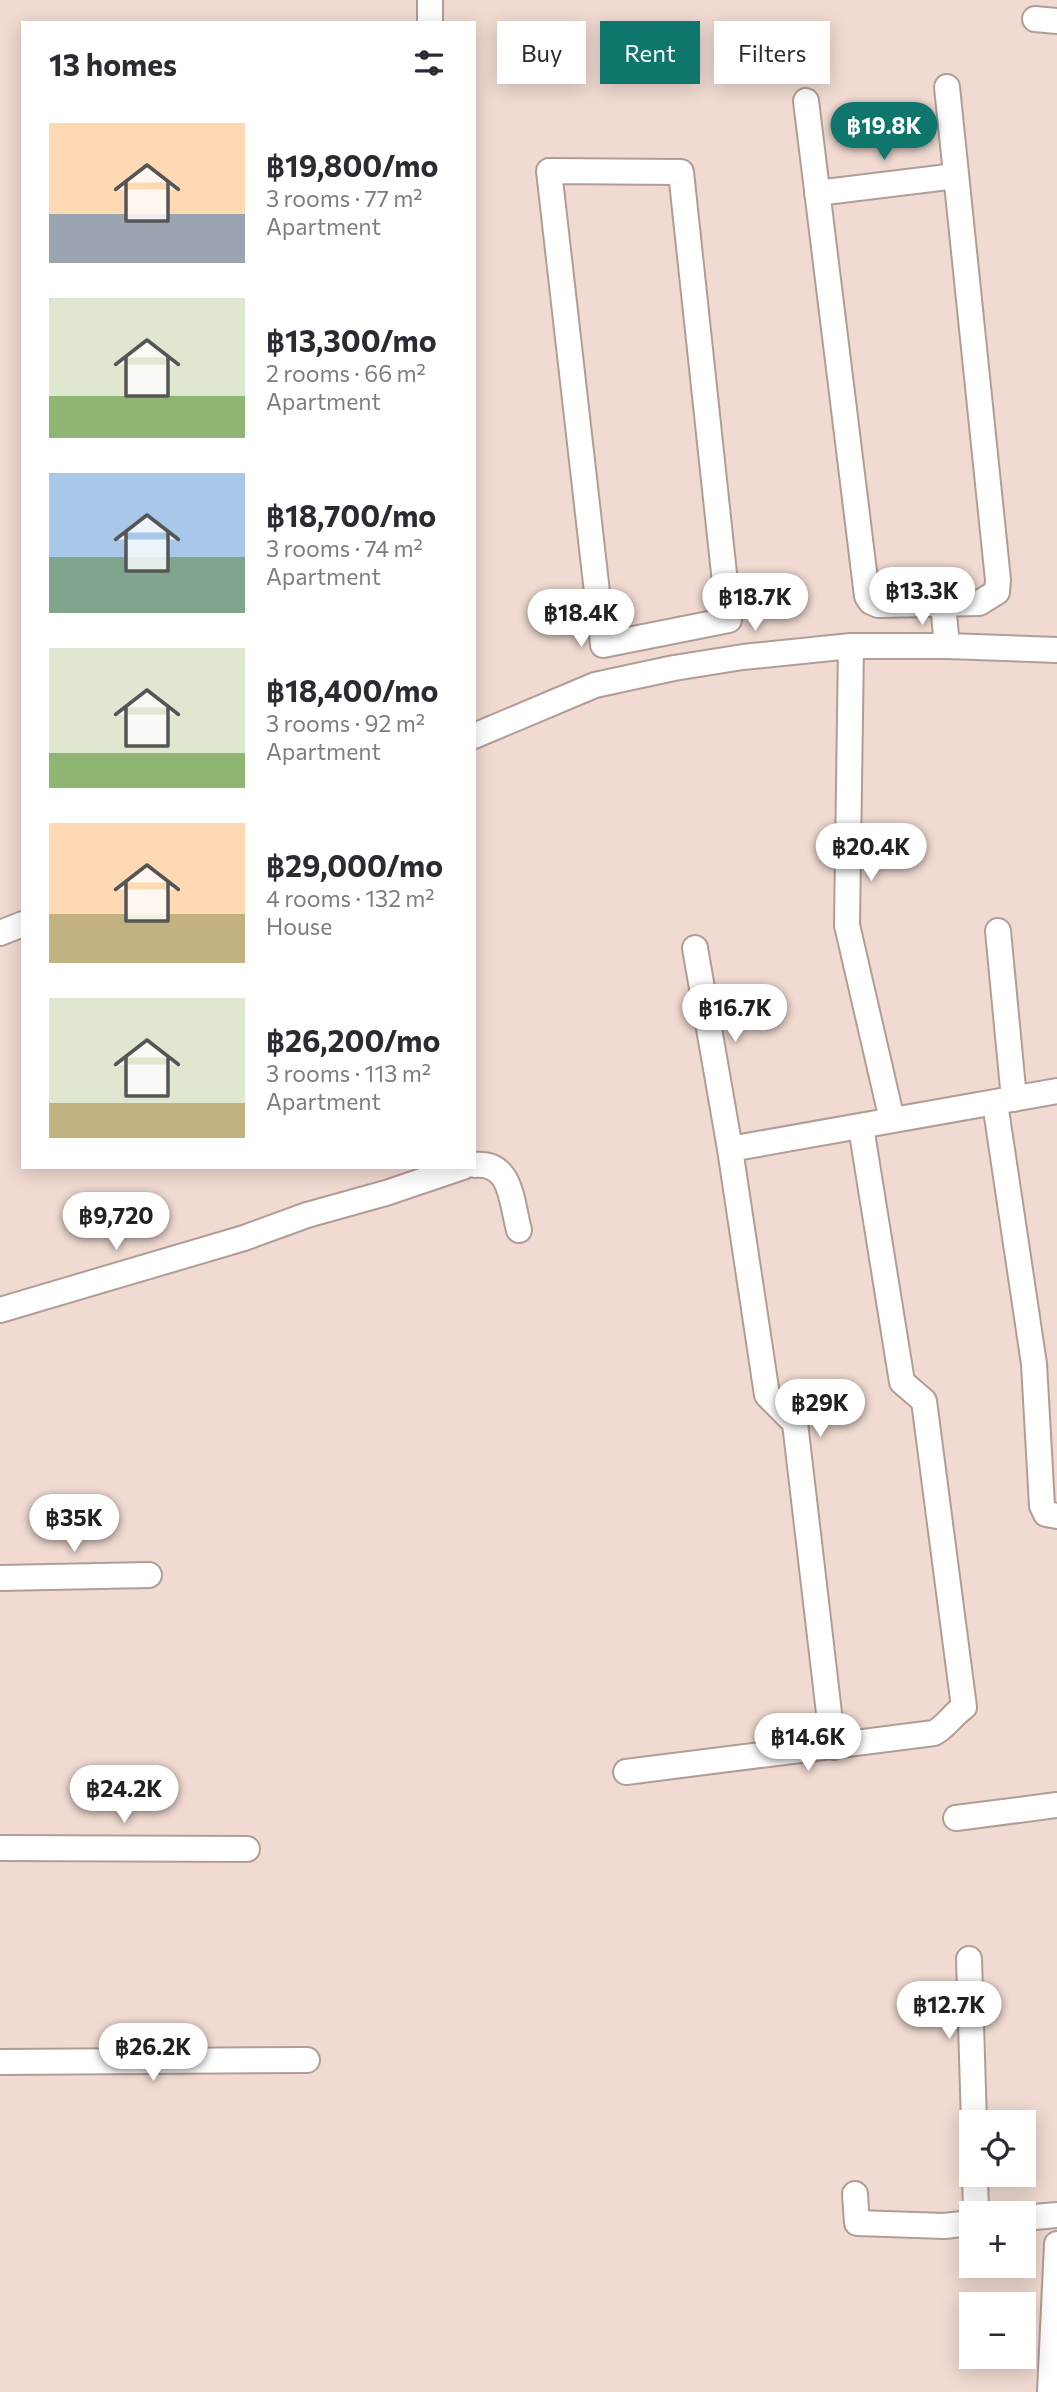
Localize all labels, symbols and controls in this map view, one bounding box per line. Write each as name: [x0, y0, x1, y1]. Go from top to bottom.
chip: Buy: [497, 21, 586, 84]
chip: Rent: [600, 21, 700, 84]
chip: Filters: [714, 21, 830, 84]
icon: filters: [410, 44, 448, 82]
text: 13 homes: [49, 45, 177, 82]
pin: ฿19.8K: [827, 102, 941, 162]
text: ฿19.8K: [847, 111, 921, 139]
text: ฿19,800/mo: [266, 146, 438, 183]
icon: home: [105, 151, 189, 235]
text: 3 rooms · 77 m²: [266, 184, 423, 212]
text: Apartment: [266, 212, 381, 240]
text: ฿13,300/mo: [266, 321, 437, 358]
icon: home: [105, 326, 189, 410]
text: 2 rooms · 66 m²: [266, 359, 426, 387]
text: Apartment: [266, 387, 381, 415]
text: ฿18,700/mo: [266, 496, 436, 533]
icon: home: [105, 501, 189, 585]
text: 3 rooms · 74 m²: [266, 534, 423, 562]
text: Apartment: [266, 562, 381, 590]
pin: ฿13.3K: [865, 568, 979, 627]
pin: ฿18.7K: [698, 574, 812, 633]
text: ฿13.3K: [885, 576, 959, 604]
text: ฿18.7K: [718, 582, 792, 610]
pin: ฿18.4K: [524, 590, 638, 649]
text: ฿18.4K: [543, 598, 619, 626]
text: ฿18,400/mo: [266, 671, 438, 708]
icon: home: [105, 676, 189, 760]
text: 3 rooms · 92 m²: [266, 709, 425, 737]
text: Apartment: [266, 737, 381, 765]
pin: ฿20.4K: [814, 824, 928, 883]
text: ฿20.4K: [832, 832, 910, 860]
text: ฿29,000/mo: [266, 846, 443, 883]
icon: home: [105, 851, 189, 935]
text: 4 rooms · 132 m²: [266, 884, 435, 912]
text: House: [266, 912, 332, 940]
pin: ฿16.7K: [678, 984, 792, 1044]
text: ฿16.7K: [698, 993, 772, 1021]
text: ฿26,200/mo: [266, 1021, 440, 1058]
icon: home: [105, 1026, 189, 1110]
text: 3 rooms · 113 m²: [266, 1059, 431, 1087]
text: Apartment: [266, 1087, 381, 1115]
pin: ฿9,720: [59, 1192, 173, 1252]
text: ฿9,720: [79, 1201, 153, 1229]
pin: ฿29K: [779, 1380, 861, 1439]
text: ฿29K: [791, 1388, 849, 1416]
pin: ฿35K: [33, 1494, 115, 1554]
text: ฿35K: [45, 1503, 103, 1531]
pin: ฿14.6K: [751, 1714, 865, 1773]
text: ฿14.6K: [770, 1722, 846, 1750]
pin: ฿24.2K: [67, 1766, 181, 1825]
text: ฿24.2K: [86, 1774, 162, 1802]
pin: ฿12.7K: [892, 1982, 1006, 2041]
text: ฿12.7K: [913, 1990, 985, 2018]
pin: ฿26.2K: [96, 2024, 210, 2083]
text: ฿26.2K: [115, 2032, 191, 2060]
map controls: [959, 2110, 1036, 2369]
button: locate: [959, 2110, 1036, 2187]
button: +: [959, 2201, 1036, 2278]
button: −: [959, 2292, 1036, 2369]

